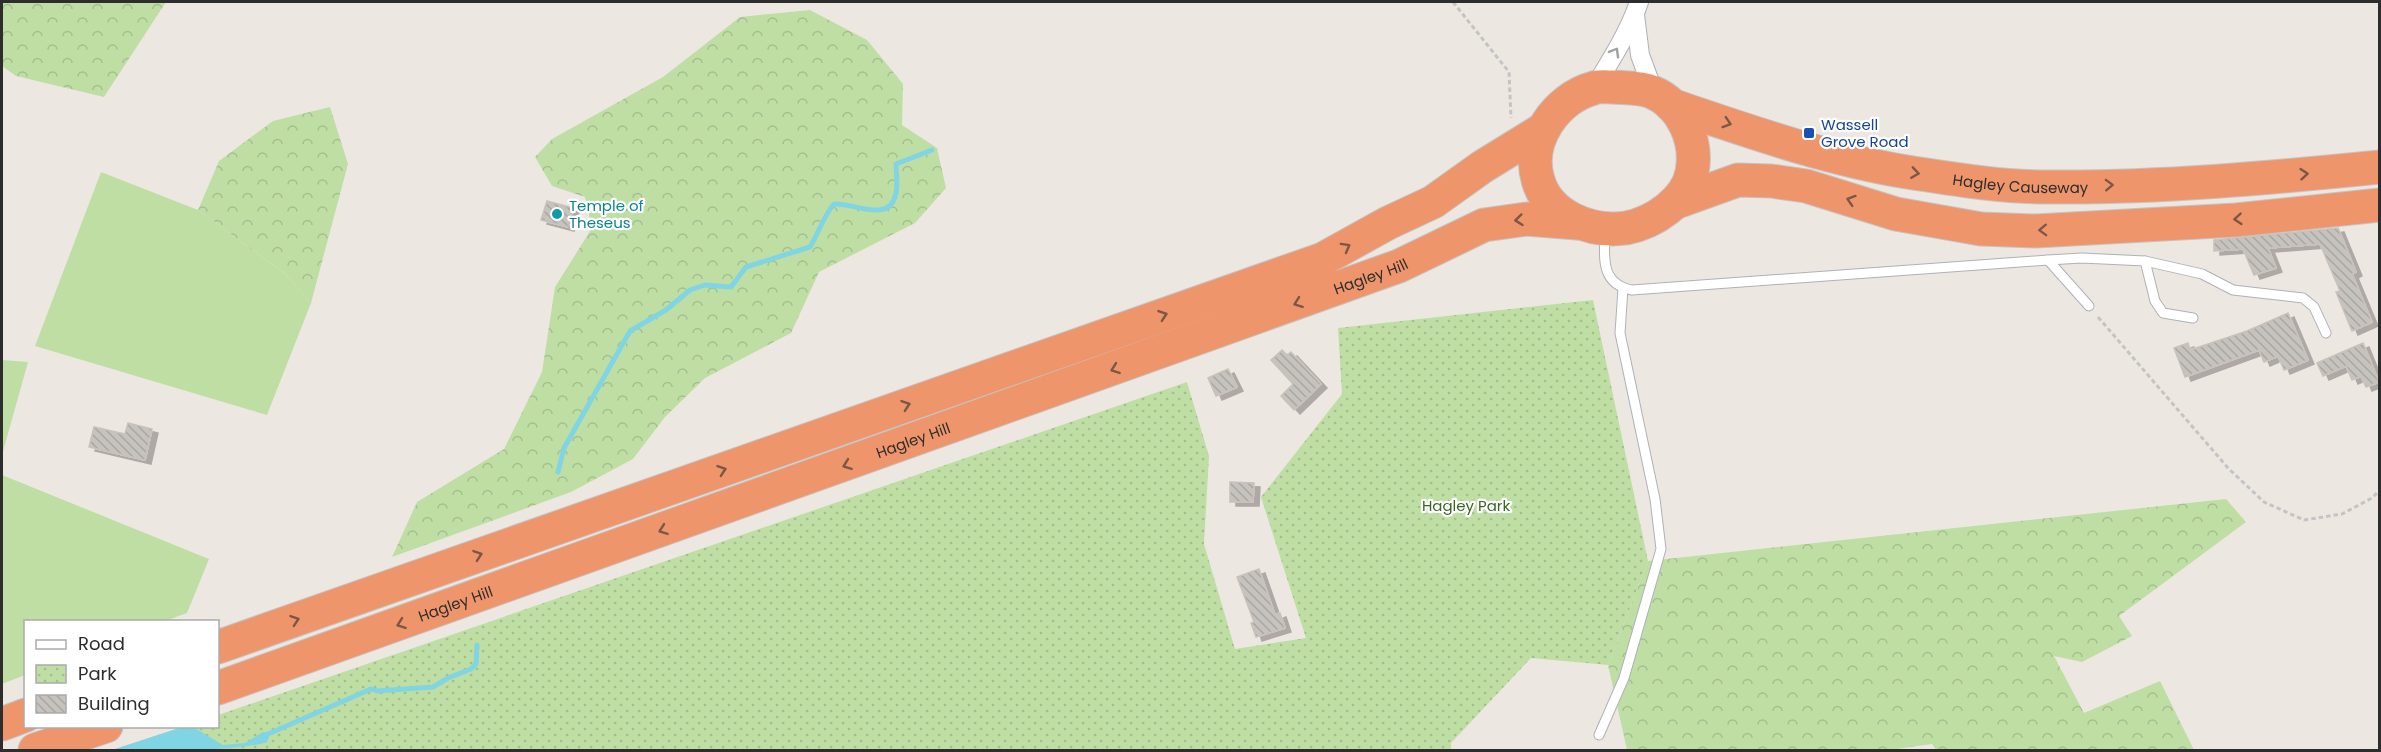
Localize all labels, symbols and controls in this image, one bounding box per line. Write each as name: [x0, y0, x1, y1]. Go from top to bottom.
one-way arrow: [1608, 48, 1620, 58]
place label: Wassell Grove Road: [1821, 114, 1909, 152]
one-way arrow: [1721, 116, 1732, 129]
marker: Wassell Grove Road: [1802, 126, 1816, 140]
one-way arrow: [1910, 166, 1920, 179]
one-way arrow: [2299, 168, 2308, 181]
street label: Hagley Causeway: [1952, 169, 2089, 198]
one-way arrow: [2105, 179, 2114, 192]
place label: Temple of Theseus: [569, 195, 644, 233]
one-way arrow: [1846, 195, 1857, 208]
marker: Temple of Theseus: [550, 207, 564, 221]
one-way arrow: [2233, 212, 2242, 225]
one-way arrow: [1514, 213, 1523, 226]
one-way arrow: [2039, 224, 2048, 237]
one-way arrow: [1340, 243, 1350, 254]
street label: Hagley Hill: [1331, 253, 1411, 299]
one-way arrow: [1293, 295, 1304, 308]
one-way arrow: [1157, 309, 1168, 322]
one-way arrow: [1110, 361, 1120, 374]
one-way arrow: [900, 399, 911, 412]
street label: Hagley Hill: [873, 417, 953, 463]
one-way arrow: [842, 457, 853, 470]
one-way arrow: [716, 464, 727, 477]
park label: Hagley Park: [1422, 495, 1510, 516]
one-way arrow: [659, 522, 669, 535]
one-way arrow: [473, 550, 483, 563]
street label: Hagley Hill: [415, 580, 495, 626]
one-way arrow: [289, 615, 299, 628]
one-way arrow: [396, 616, 406, 629]
legend: [24, 620, 219, 728]
text: Road: [78, 631, 125, 656]
text: Park: [78, 661, 117, 686]
text: Building: [78, 691, 150, 716]

